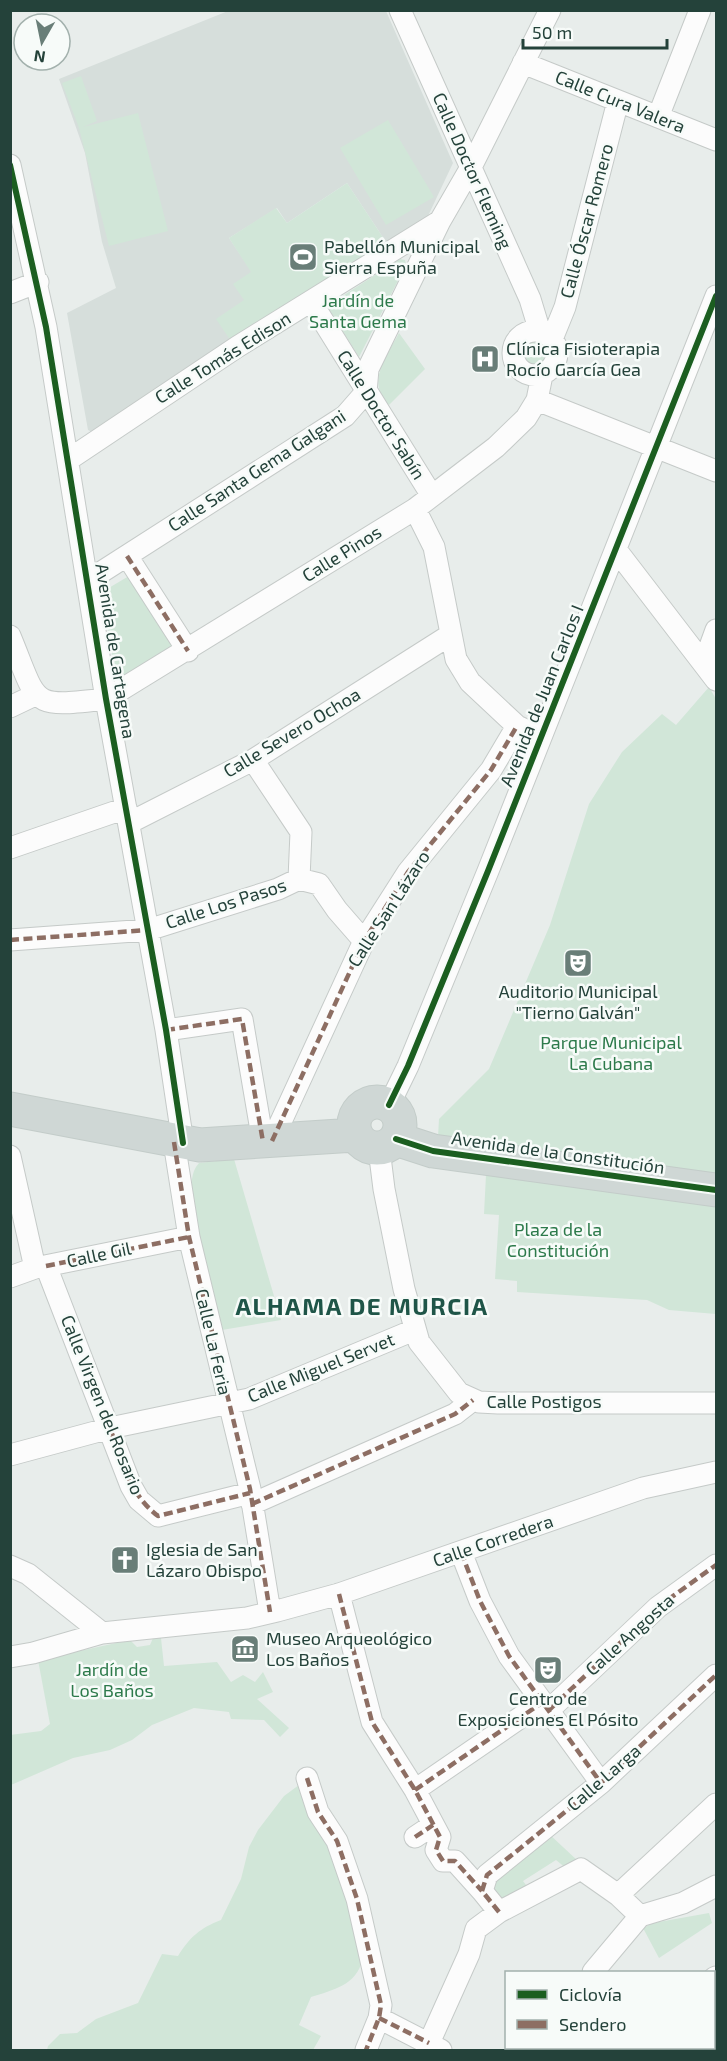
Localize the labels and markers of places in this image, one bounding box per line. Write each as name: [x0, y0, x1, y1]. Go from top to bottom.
place label: Pabellón Municipal Sierra Espuña: [324, 235, 480, 278]
sports icon: Pabellón Municipal Sierra Espuña: [287, 241, 319, 273]
place label: Clínica Fisioterapia Rocío García Gea: [506, 337, 660, 380]
hospital icon: Clínica Fisioterapia Rocío García Gea: [469, 343, 501, 375]
theatre icon: Auditorio Municipal "Tierno Galván": [562, 947, 594, 979]
place label: Auditorio Municipal "Tierno Galván": [498, 980, 658, 1023]
place label: Iglesia de San Lázaro Obispo: [146, 1538, 262, 1581]
church icon: Iglesia de San Lázaro Obispo: [109, 1544, 141, 1576]
place label: Museo Arqueológico Los Baños: [266, 1627, 432, 1670]
museum icon: Museo Arqueológico Los Baños: [229, 1633, 261, 1665]
theatre icon: Centro de Exposiciones El Pósito: [532, 1654, 564, 1686]
place label: Centro de Exposiciones El Pósito: [457, 1687, 639, 1730]

